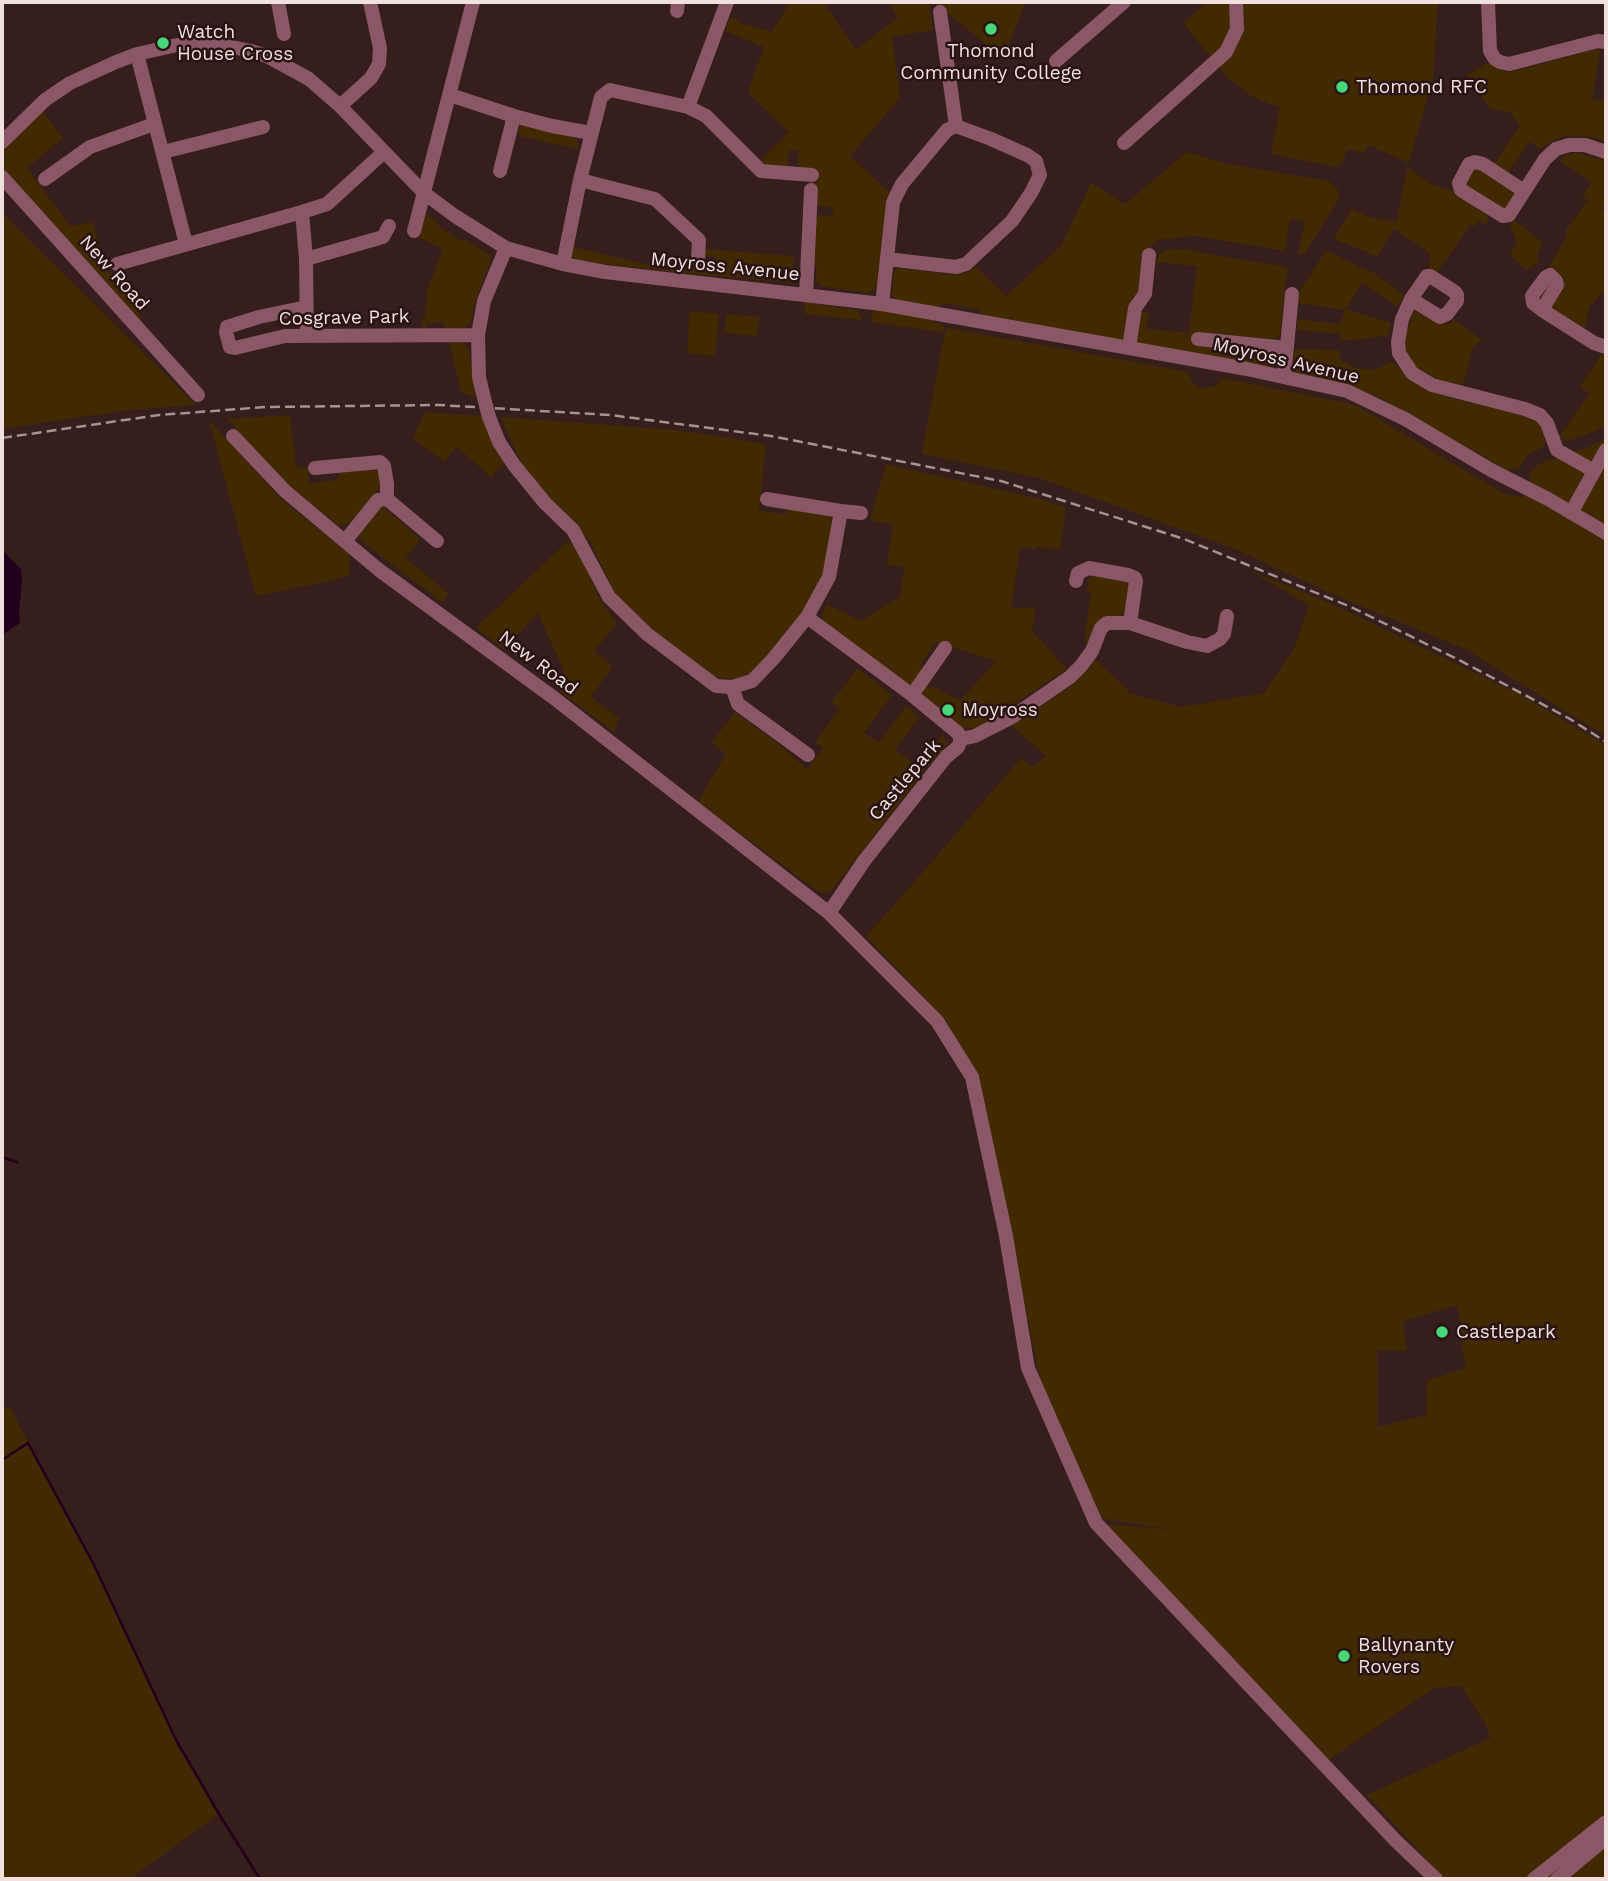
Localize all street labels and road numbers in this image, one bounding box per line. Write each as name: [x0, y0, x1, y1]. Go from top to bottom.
street label: New Road: [74, 231, 154, 315]
street label: Moyross Avenue: [649, 248, 801, 286]
street label: Cosgrave Park: [278, 305, 410, 331]
street label: Moyross Avenue: [1211, 333, 1361, 389]
street label: New Road: [494, 626, 582, 700]
street label: Castlepark: [864, 734, 946, 826]

